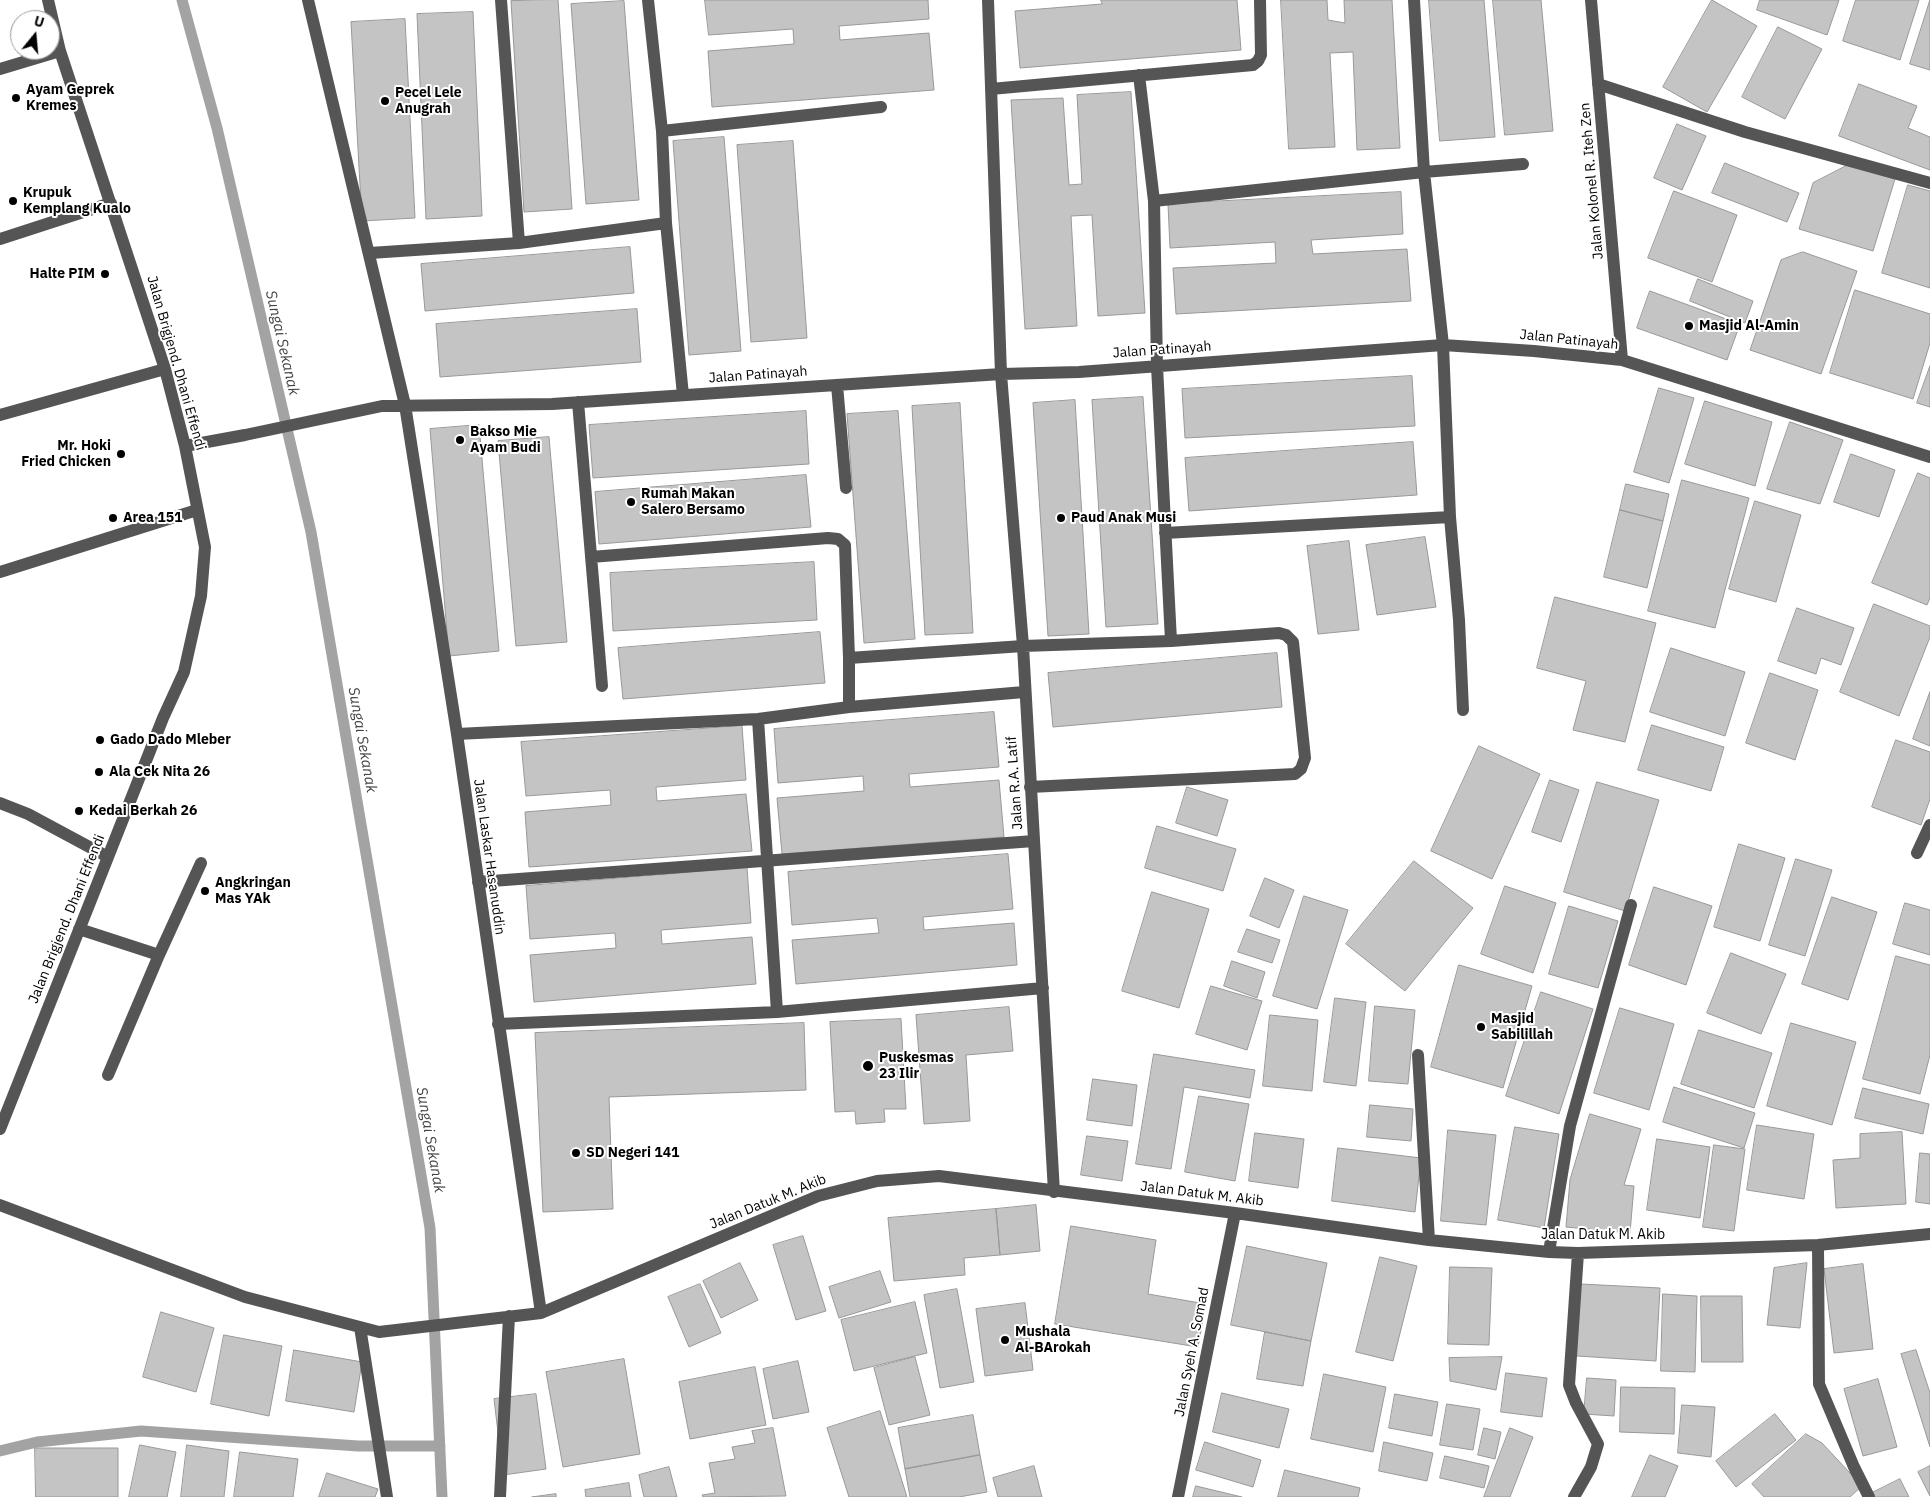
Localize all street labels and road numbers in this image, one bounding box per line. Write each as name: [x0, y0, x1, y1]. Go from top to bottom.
street label: Jalan Kolonel R. Iteh Zen: [1577, 102, 1607, 260]
street label: Jalan Brigjend. Dhani Effendi: [143, 274, 209, 452]
street label: Jalan Patinayah: [1519, 326, 1619, 354]
street label: Jalan Patinayah: [1112, 338, 1212, 362]
street label: Jalan Patinayah: [708, 363, 808, 387]
street label: Jalan R.A. Latif: [1003, 736, 1027, 830]
street label: Jalan Laskar Hasanuddin: [470, 778, 508, 936]
street label: Jalan Brigjend. Dhani Effendi: [25, 832, 109, 1006]
street label: Jalan Datuk M. Akib: [707, 1171, 829, 1233]
street label: Jalan Datuk M. Akib: [1139, 1178, 1265, 1210]
street label: Jalan Datuk M. Akib: [1541, 1227, 1665, 1243]
street label: Jalan Syeh A. Somad: [1171, 1286, 1213, 1418]

